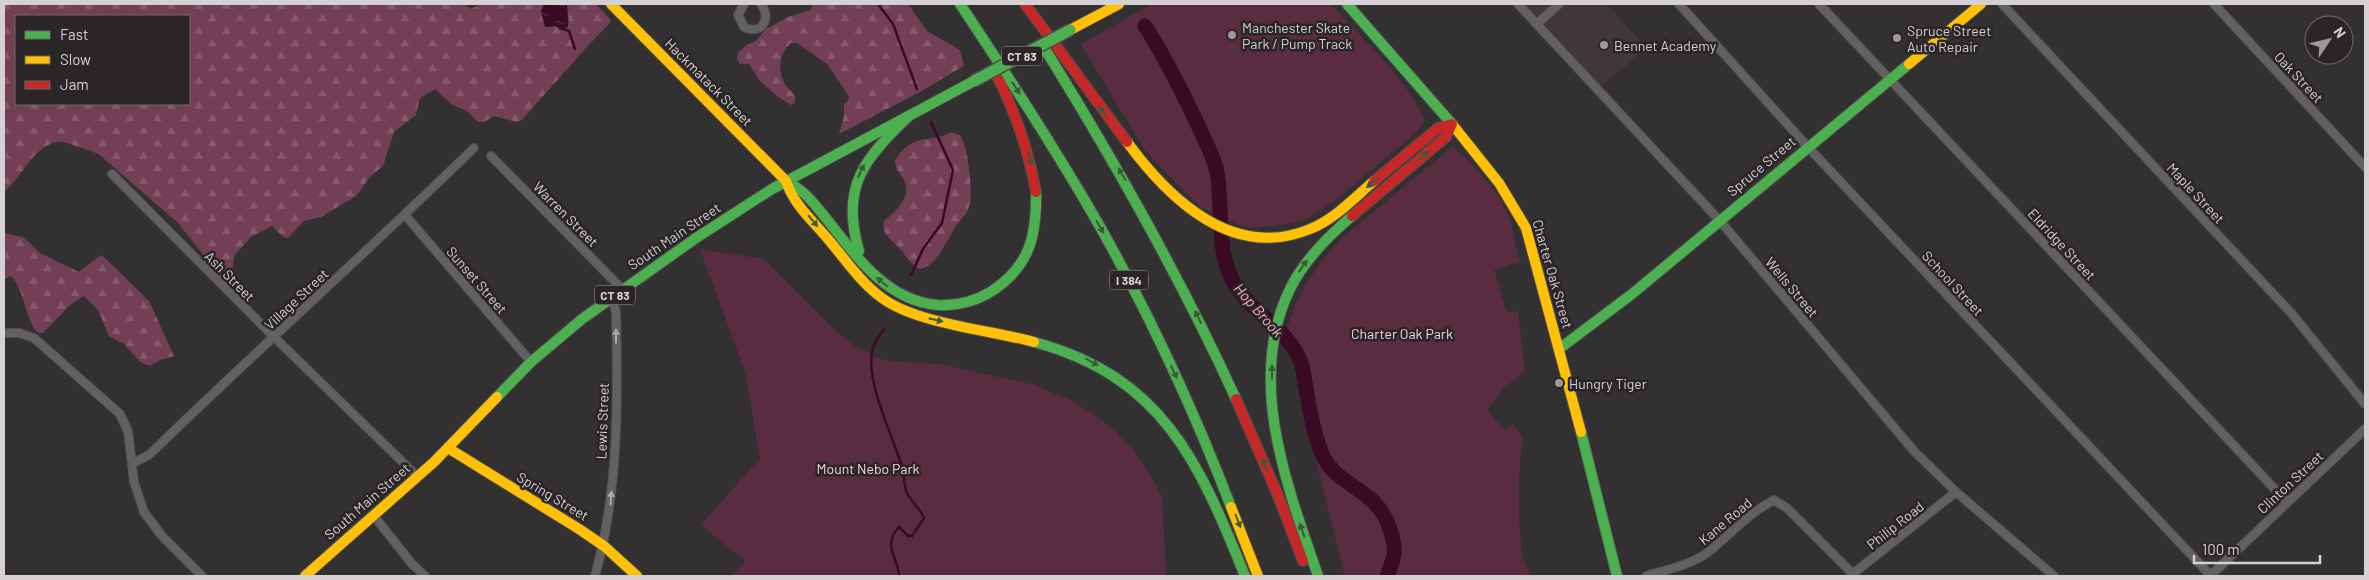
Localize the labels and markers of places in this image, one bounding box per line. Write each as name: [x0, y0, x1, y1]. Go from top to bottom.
place label: Manchester Skate Park / Pump Track: [1242, 19, 1352, 52]
place label: Spruce Street Auto Repair: [1907, 22, 1991, 55]
marker: Manchester Skate Park / Pump Track: [1226, 29, 1238, 41]
marker: Spruce Street Auto Repair: [1891, 32, 1903, 44]
place label: Bennet Academy: [1614, 37, 1717, 54]
marker: Bennet Academy: [1598, 39, 1610, 51]
place label: Hungry Tiger: [1569, 375, 1647, 392]
marker: Hungry Tiger: [1553, 377, 1565, 389]

